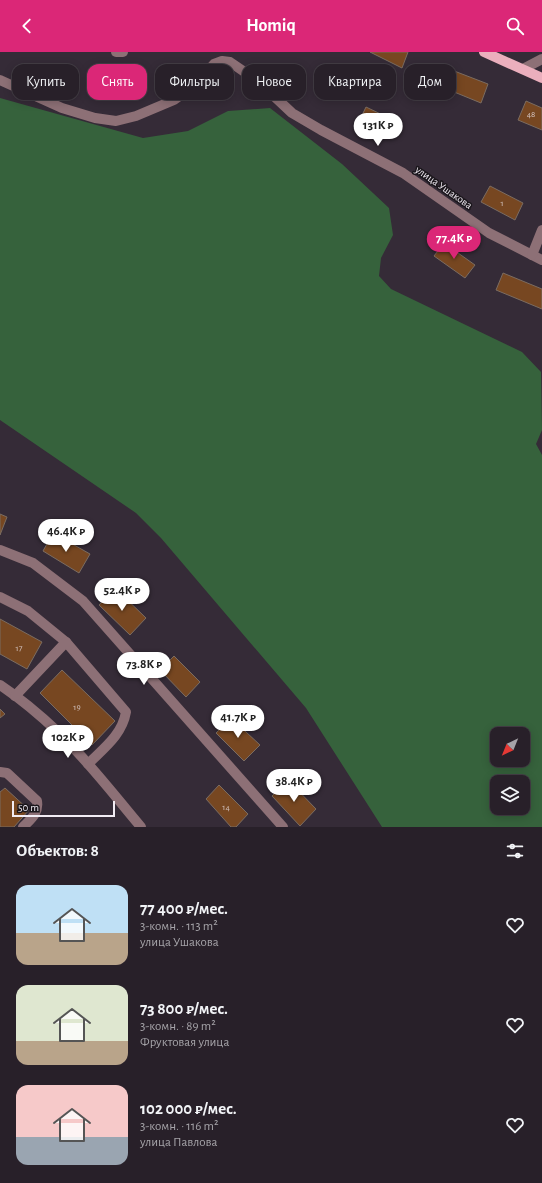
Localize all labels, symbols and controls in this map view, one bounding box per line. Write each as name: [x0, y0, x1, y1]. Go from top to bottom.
icon: back: [16, 15, 38, 37]
icon: search: [504, 15, 526, 37]
text: Homiq: [246, 17, 296, 35]
chip: Купить: [12, 64, 79, 100]
chip: Снять: [87, 64, 147, 100]
chip: Фильтры: [155, 64, 234, 100]
chip: Новое: [242, 64, 306, 100]
chip: Квартира: [314, 64, 396, 100]
chip: Дом: [404, 64, 456, 100]
house number: 48: [527, 110, 535, 119]
pin: 131K ₽: [345, 113, 411, 147]
text: 131K ₽: [363, 119, 393, 132]
street label: улица Ушакова: [412, 163, 474, 211]
house number: 1: [500, 199, 504, 208]
pin: 77.4K ₽: [417, 226, 491, 260]
text: 77.4K ₽: [436, 232, 472, 245]
pin: 46.4K ₽: [29, 519, 103, 553]
text: 46.4K ₽: [47, 525, 85, 538]
pin: 52.4K ₽: [85, 578, 159, 612]
text: 52.4K ₽: [104, 584, 140, 597]
house number: 17: [16, 644, 23, 653]
pin: 73.8K ₽: [107, 652, 181, 686]
text: 73.8K ₽: [126, 658, 162, 671]
house number: 19: [73, 703, 81, 712]
pin: 41.7K ₽: [201, 705, 275, 739]
text: 41.7K ₽: [220, 711, 256, 724]
pin: 102K ₽: [35, 725, 101, 759]
north arrow: [490, 727, 530, 767]
map controls: [490, 727, 530, 815]
text: 102K ₽: [51, 731, 85, 744]
pin: 38.4K ₽: [257, 769, 331, 803]
text: 38.4K ₽: [275, 775, 313, 788]
button: layers: [490, 775, 530, 815]
scale bar: [12, 799, 115, 818]
text: 50 m: [18, 802, 39, 813]
house number: 14: [222, 803, 230, 812]
icon: filters: [504, 840, 526, 862]
text: Объектов: 8: [16, 842, 99, 859]
text: 77 400 ₽/мес.: [140, 900, 228, 917]
icon: home: [48, 901, 96, 949]
icon: heart: [504, 914, 526, 936]
text: 3-комн. · 113 m²: [140, 920, 218, 933]
text: улица Ушакова: [140, 936, 219, 949]
text: 73 800 ₽/мес.: [140, 1000, 228, 1017]
icon: home: [48, 1001, 96, 1049]
icon: heart: [504, 1014, 526, 1036]
text: 3-комн. · 89 m²: [140, 1020, 216, 1033]
text: Фруктовая улица: [140, 1036, 229, 1049]
text: 102 000 ₽/мес.: [140, 1100, 237, 1117]
icon: home: [48, 1101, 96, 1149]
icon: heart: [504, 1114, 526, 1136]
text: 3-комн. · 116 m²: [140, 1120, 218, 1133]
text: улица Павлова: [140, 1136, 218, 1149]

